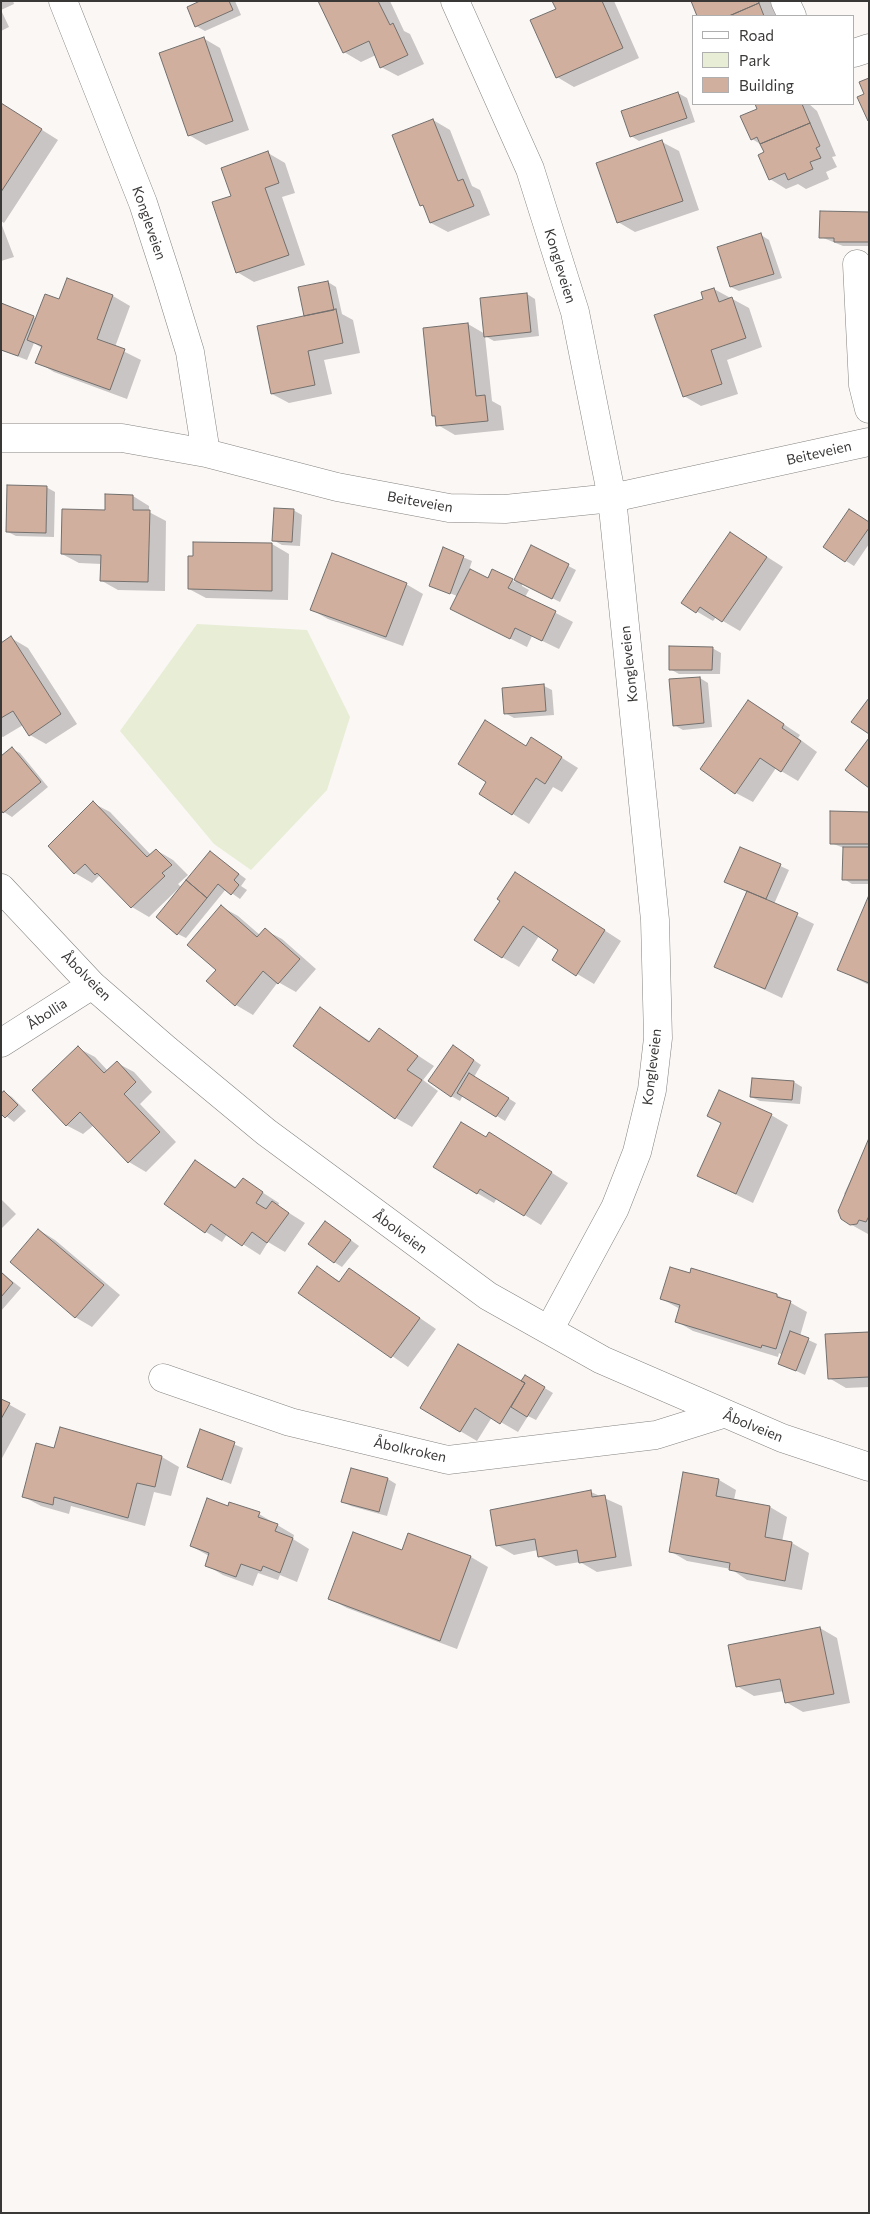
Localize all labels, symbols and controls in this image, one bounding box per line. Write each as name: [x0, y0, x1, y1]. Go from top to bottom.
legend: [692, 15, 855, 105]
text: Road: [739, 26, 774, 44]
text: Park: [739, 51, 770, 69]
text: Building: [739, 76, 794, 94]
street label: Kongleveien: [129, 184, 169, 262]
street label: Kongleveien: [541, 227, 579, 305]
street label: Beiteveien: [785, 437, 853, 469]
street label: Beiteveien: [386, 488, 454, 516]
street label: Kongleveien: [617, 625, 641, 703]
street label: Åbolveien: [58, 948, 114, 1004]
street label: Åbollia: [24, 995, 70, 1033]
street label: Kongleveien: [639, 1028, 665, 1106]
street label: Åbolveien: [370, 1207, 430, 1257]
street label: Åbolveien: [721, 1406, 785, 1446]
street label: Åbolkroken: [372, 1434, 448, 1466]

